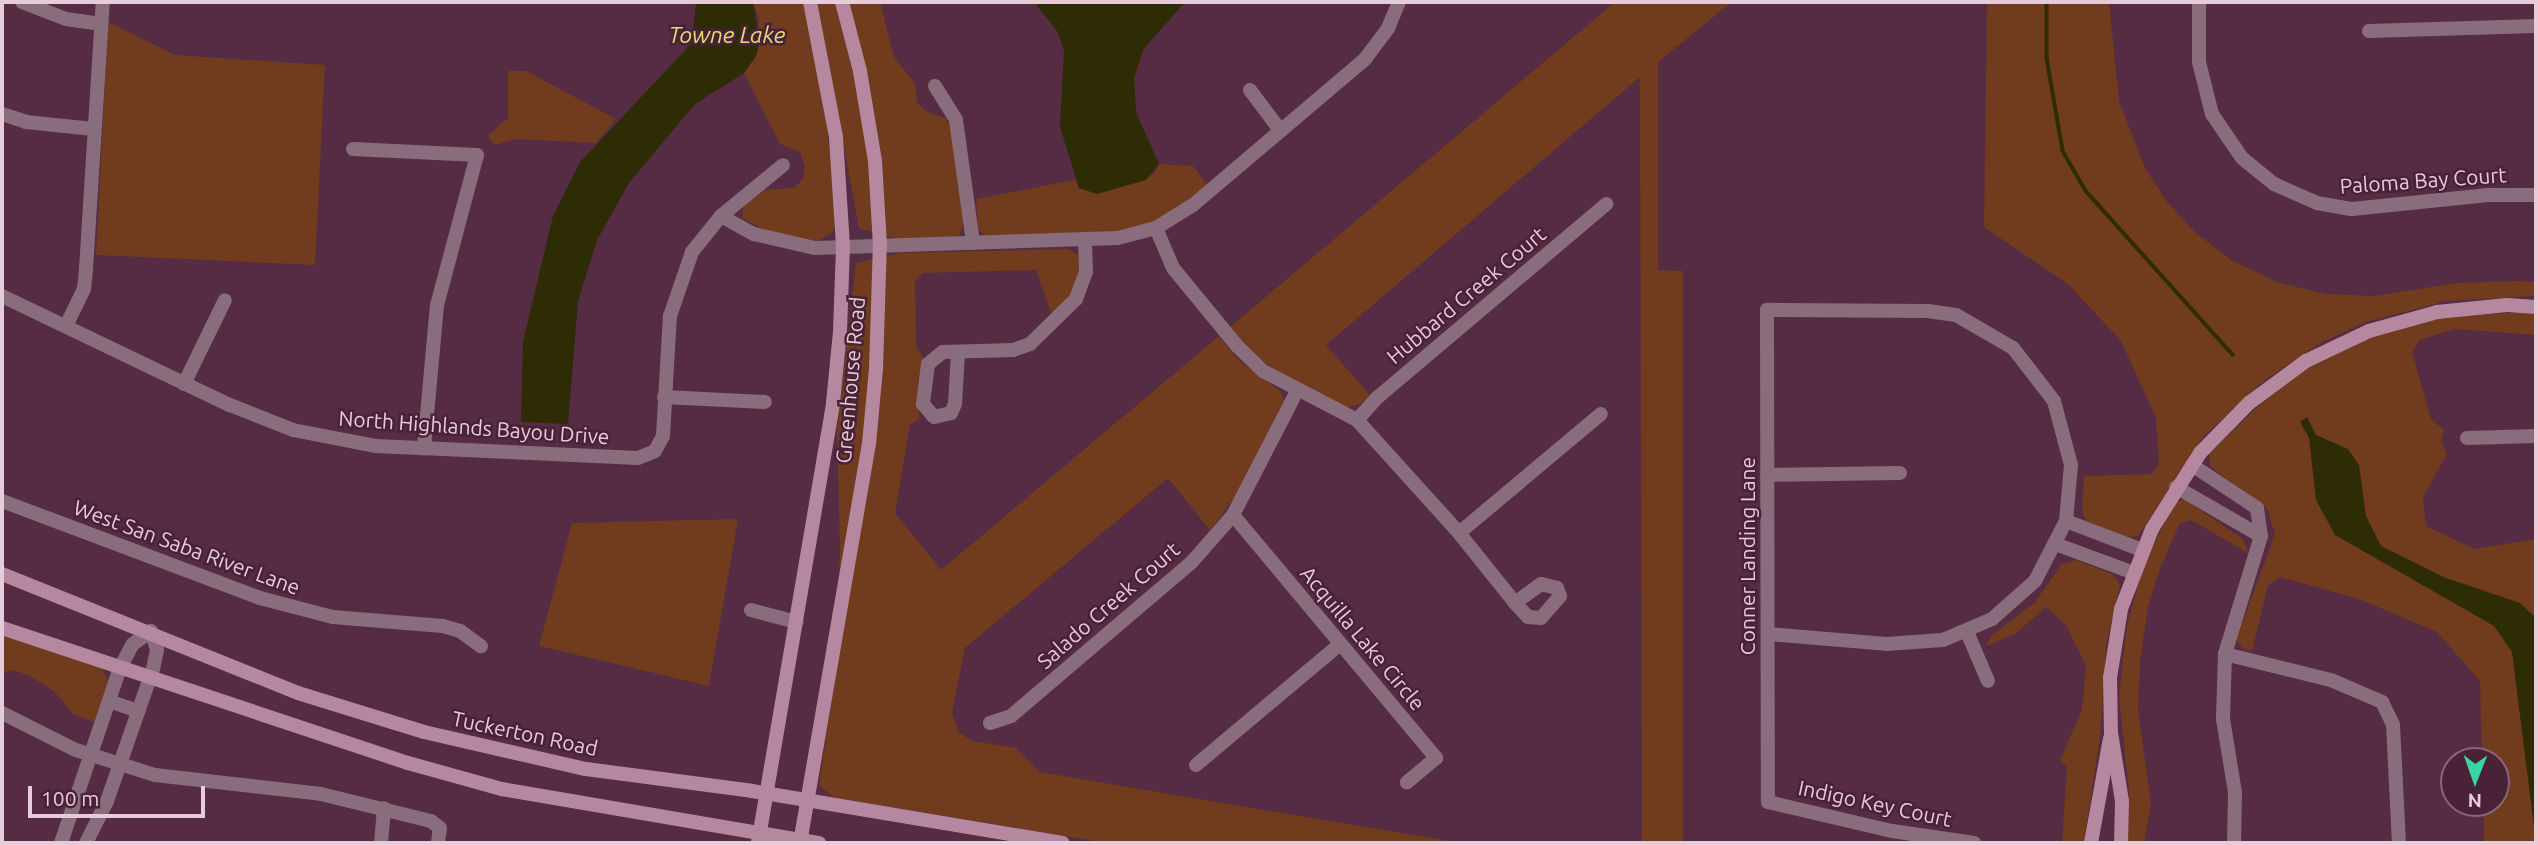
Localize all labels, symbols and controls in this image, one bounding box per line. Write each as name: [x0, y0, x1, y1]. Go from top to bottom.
water label: Towne Lake: [669, 21, 785, 49]
street label: Paloma Bay Court: [2339, 162, 2507, 198]
street label: Hubbard Creek Court: [1381, 221, 1551, 369]
street label: Greenhouse Road: [830, 296, 870, 464]
street label: North Highlands Bayou Drive: [338, 405, 610, 449]
street label: Conner Landing Lane: [1734, 457, 1760, 655]
street label: West San Saba River Lane: [70, 494, 304, 600]
street label: Salado Creek Court: [1032, 536, 1184, 674]
street label: Acquilla Lake Circle: [1295, 561, 1431, 715]
street label: Tuckerton Road: [450, 705, 600, 761]
north arrow: [2440, 747, 2510, 817]
scale bar: [32, 772, 208, 816]
street label: Indigo Key Court: [1796, 774, 1954, 832]
text: 100 m: [41, 786, 99, 810]
text: N: [2467, 790, 2482, 812]

